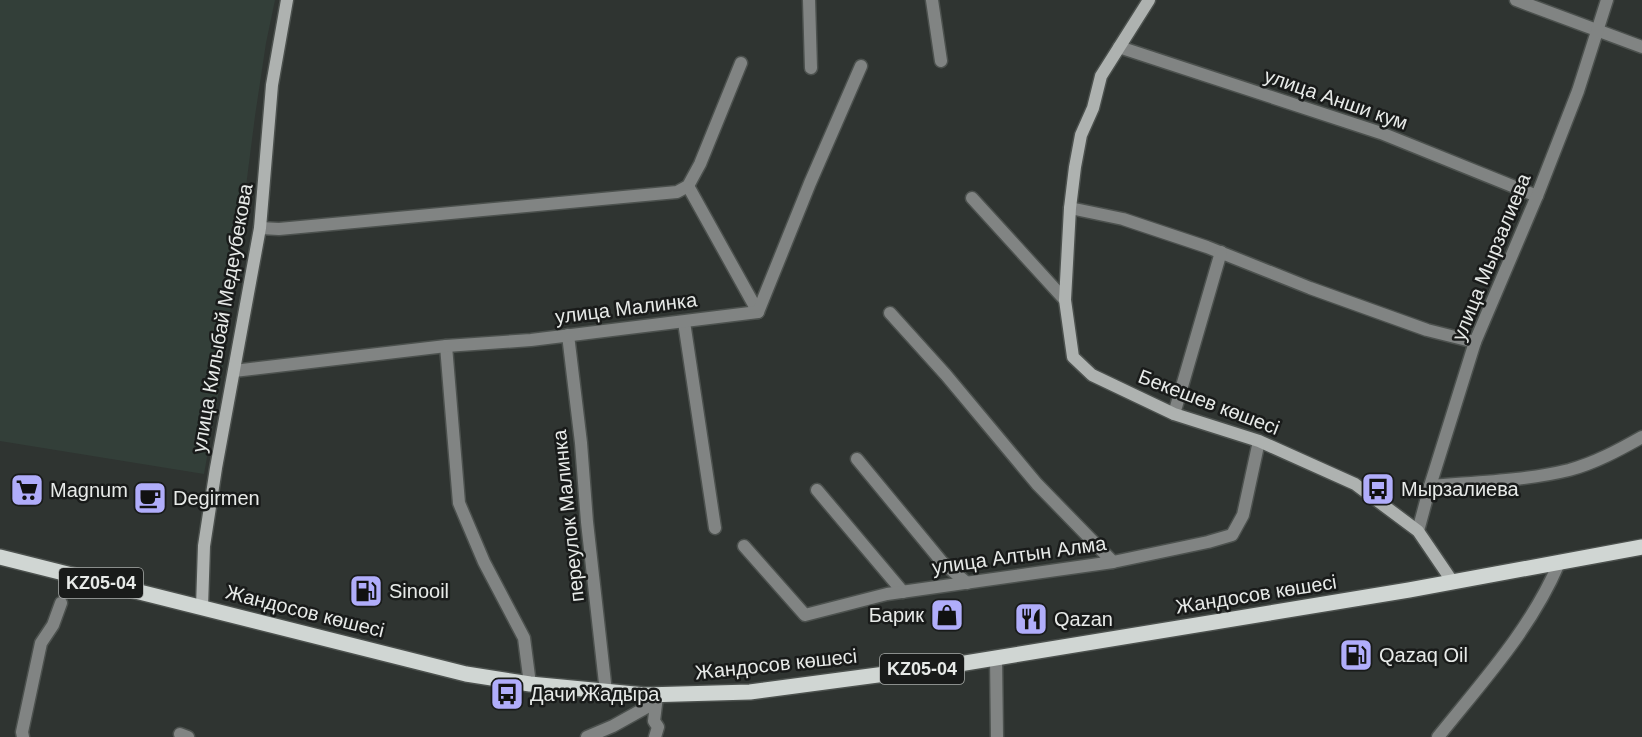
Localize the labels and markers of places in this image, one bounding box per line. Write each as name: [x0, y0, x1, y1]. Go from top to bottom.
bus stop icon: Мырзалиева: [1360, 471, 1396, 507]
supermarket icon: Magnum: [9, 472, 45, 508]
place label: Мырзалиева: [1401, 478, 1520, 500]
place label: Magnum: [50, 479, 128, 501]
cafe icon: Degirmen: [132, 480, 168, 516]
place label: Degirmen: [173, 487, 260, 509]
fuel station icon: Sinooil: [348, 573, 384, 609]
place label: Sinooil: [389, 580, 449, 602]
shop icon: Барик: [929, 597, 965, 633]
restaurant icon: Qazan: [1013, 601, 1049, 637]
place label: Барик: [869, 604, 924, 626]
place label: Qazan: [1054, 608, 1113, 630]
fuel station icon: Qazaq Oil: [1338, 637, 1374, 673]
place label: Qazaq Oil: [1379, 644, 1468, 666]
bus stop icon: Дачи Жадыра: [489, 676, 525, 712]
place label: Дачи Жадыра: [530, 683, 660, 705]

